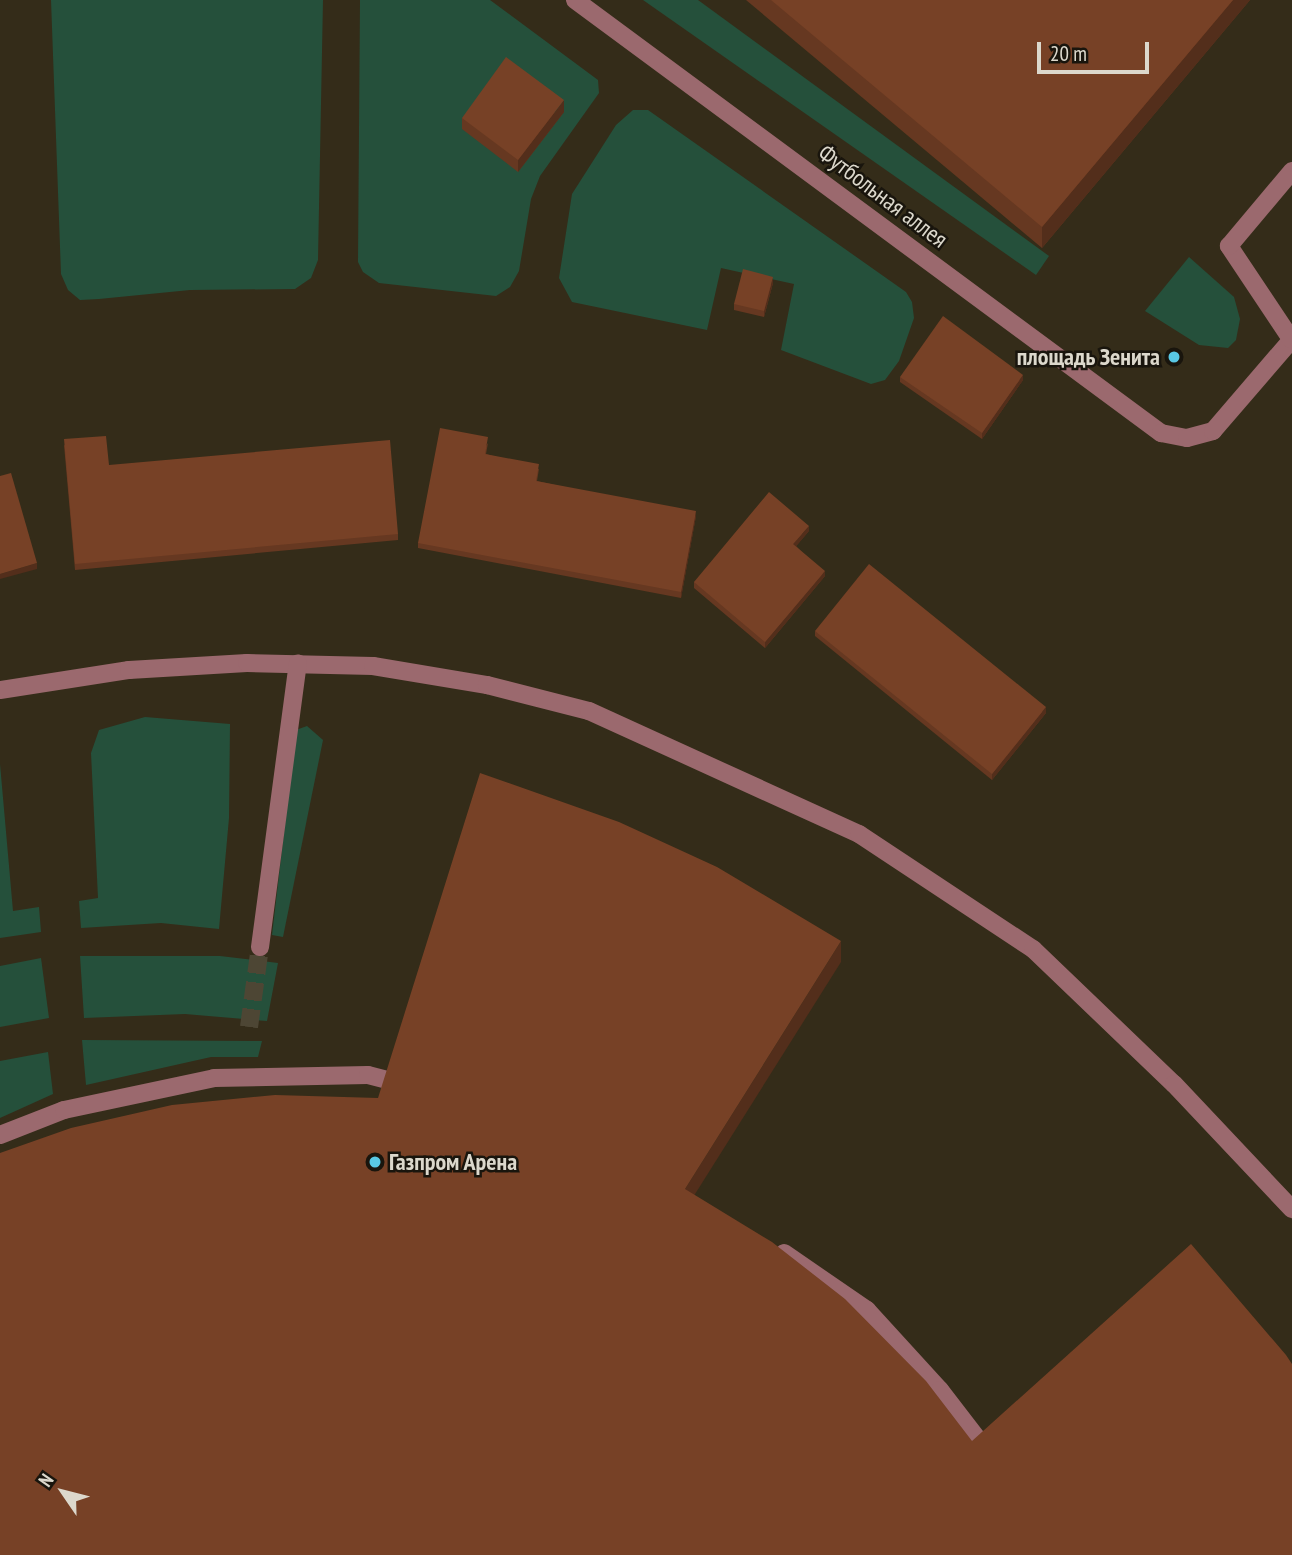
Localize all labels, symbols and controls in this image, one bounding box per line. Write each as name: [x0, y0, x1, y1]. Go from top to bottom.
scale bar: [1040, 28, 1152, 72]
text: 20 m: [1050, 40, 1087, 67]
street label: Футбольная аллея: [813, 138, 953, 254]
place label: площадь Зенита: [1016, 343, 1160, 371]
marker: площадь Зенита: [1166, 349, 1182, 365]
place label: Газпром Арена: [389, 1148, 518, 1176]
marker: Газпром Арена: [367, 1154, 383, 1170]
north arrow: [28, 1457, 98, 1527]
text: N: [33, 1469, 59, 1491]

